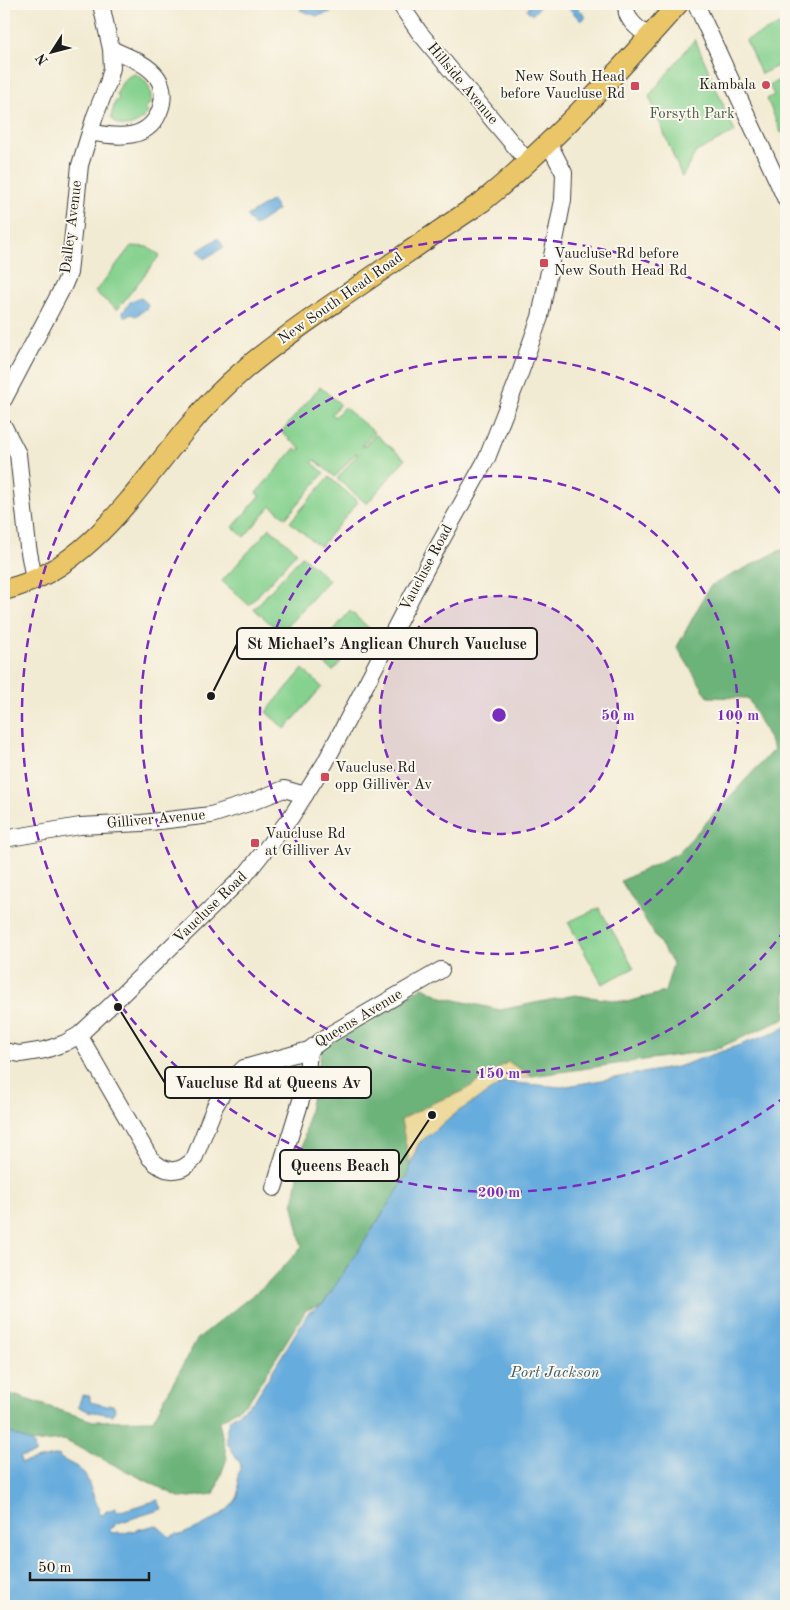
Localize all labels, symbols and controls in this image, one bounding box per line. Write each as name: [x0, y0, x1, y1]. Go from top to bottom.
north arrow: [28, 28, 78, 78]
street label: Hillside Avenue: [424, 40, 500, 128]
text: N: [33, 50, 51, 67]
place label: New South Head before Vaucluse Rd: [500, 70, 625, 102]
place label: Kambala: [699, 78, 757, 93]
marker: Kambala: [760, 79, 772, 91]
marker: New South Head before Vaucluse Rd: [629, 80, 641, 92]
park label: Forsyth Park: [649, 107, 735, 122]
street label: Dalley Avenue: [59, 179, 85, 275]
place label: Vaucluse Rd before New South Head Rd: [554, 247, 688, 279]
street label: New South Head Road: [276, 250, 406, 348]
marker: Vaucluse Rd before New South Head Rd: [538, 257, 550, 269]
street label: Vaucluse Road: [398, 522, 456, 614]
callout: St Michael’s Anglican Church Vaucluse: [237, 628, 537, 659]
text: St Michael’s Anglican Church Vaucluse: [247, 637, 527, 653]
centre of rings: [490, 706, 508, 724]
text: 50 m: [601, 709, 635, 724]
text: 100 m: [717, 709, 759, 724]
place label: Vaucluse Rd opp Gilliver Av: [335, 761, 432, 793]
marker: Vaucluse Rd opp Gilliver Av: [319, 771, 331, 783]
street label: Gilliver Avenue: [106, 808, 206, 832]
place label: Vaucluse Rd at Gilliver Av: [265, 827, 352, 859]
marker: Vaucluse Rd at Gilliver Av: [249, 837, 261, 849]
street label: Vaucluse Road: [171, 869, 251, 947]
street label: Queens Avenue: [313, 987, 405, 1051]
callout: Vaucluse Rd at Queens Av: [165, 1067, 371, 1098]
text: 150 m: [478, 1067, 520, 1082]
text: Vaucluse Rd at Queens Av: [175, 1076, 361, 1092]
callout: Queens Beach: [280, 1150, 399, 1181]
text: Queens Beach: [290, 1159, 390, 1175]
text: 200 m: [478, 1186, 520, 1201]
water label: Port Jackson: [509, 1365, 600, 1381]
scale bar: [30, 1550, 149, 1582]
text: 50 m: [38, 1561, 72, 1576]

